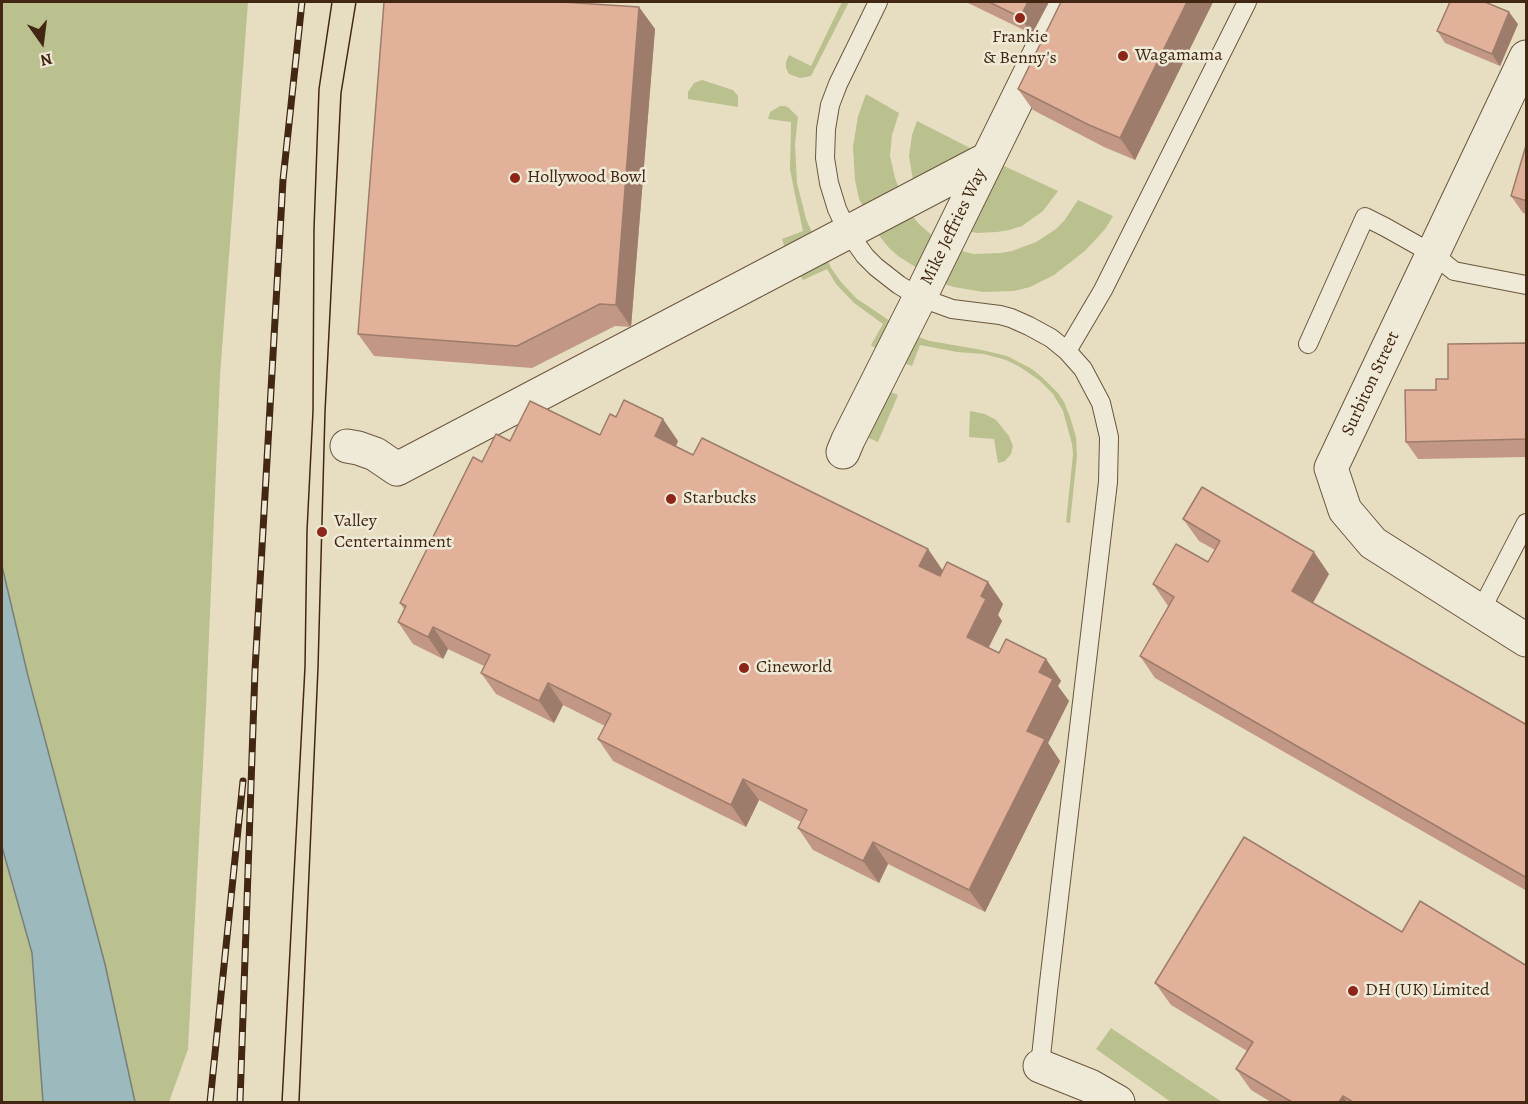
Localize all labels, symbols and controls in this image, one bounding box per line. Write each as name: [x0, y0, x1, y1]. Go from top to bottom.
marker: Frankie & Benny's: [1013, 11, 1027, 25]
north arrow: [12, 12, 72, 72]
place label: Frankie & Benny's: [983, 27, 1057, 70]
place label: Wagamama: [1135, 45, 1223, 67]
text: N: [38, 47, 55, 72]
marker: Wagamama: [1116, 49, 1130, 63]
street label: Mike Jeffries Way: [916, 165, 992, 289]
place label: Hollywood Bowl: [527, 167, 646, 189]
marker: Hollywood Bowl: [508, 171, 522, 185]
street label: Surbiton Street: [1337, 328, 1405, 440]
place label: Starbucks: [683, 488, 756, 510]
marker: Starbucks: [664, 492, 678, 506]
place label: Valley Centertainment: [334, 511, 452, 554]
marker: Valley Centertainment: [315, 525, 329, 539]
place label: Cineworld: [756, 657, 832, 679]
marker: Cineworld: [737, 661, 751, 675]
place label: DH (UK) Limited: [1365, 980, 1490, 1002]
marker: DH (UK) Limited: [1346, 984, 1360, 998]

